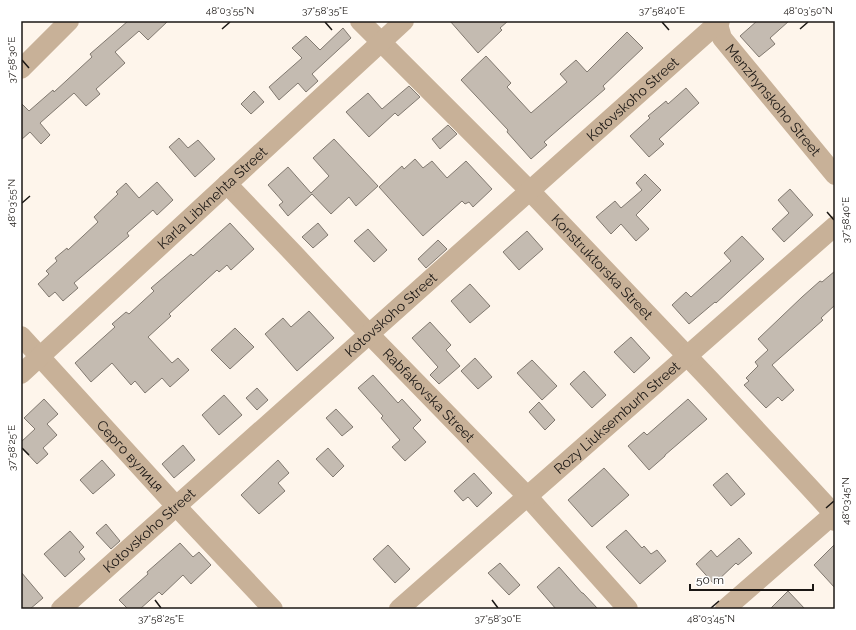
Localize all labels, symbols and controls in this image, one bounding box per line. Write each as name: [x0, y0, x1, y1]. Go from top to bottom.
text: 48°03'55"N: [206, 5, 254, 16]
text: 37°58'35"E: [302, 5, 348, 16]
text: 37°58'40"E: [639, 5, 685, 16]
text: 48°03'50"N: [783, 5, 833, 16]
text: 37°58'30"E: [6, 37, 17, 83]
street label: Menzhynskoho Street: [722, 41, 824, 159]
street label: Kotovskoho Street: [583, 54, 682, 144]
street label: Karla Libknehta Street: [154, 143, 270, 252]
text: 48°03'55"N: [6, 179, 17, 227]
text: 37°58'40"E: [840, 197, 851, 243]
street label: Konstruktorska Street: [548, 211, 656, 323]
street label: Kotovskoho Street: [342, 269, 440, 360]
street label: Rabfakovska Street: [380, 345, 478, 445]
street label: Rozy Liuksemburh Street: [551, 358, 683, 477]
street label: Серго вулиця: [94, 417, 167, 495]
text: 37°58'25"E: [6, 425, 17, 471]
text: 48°03'45"N: [840, 477, 851, 525]
street label: Kotovskoho Street: [100, 485, 199, 576]
scale bar: [690, 566, 813, 592]
text: 50 m: [696, 573, 724, 587]
text: 37°58'25"E: [138, 613, 184, 624]
text: 37°58'30"E: [475, 613, 521, 624]
text: 48°03'45"N: [687, 613, 735, 624]

